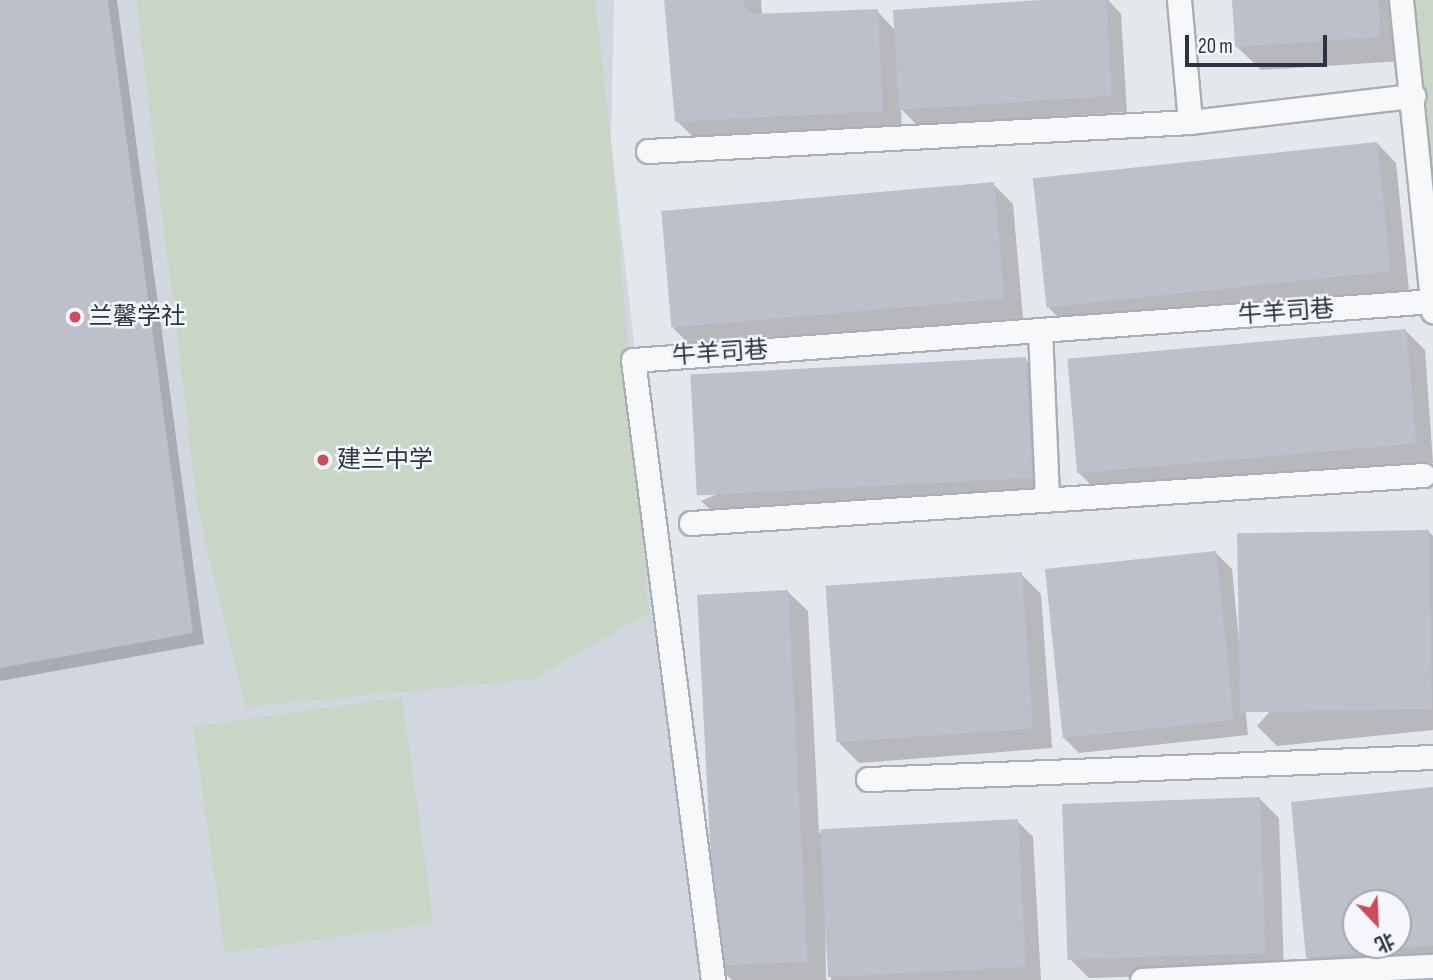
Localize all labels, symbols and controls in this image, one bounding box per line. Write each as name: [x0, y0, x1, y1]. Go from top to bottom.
scale bar: [1188, 21, 1330, 65]
text: 20 m: [1198, 34, 1233, 59]
street label: 牛羊司巷: [1237, 294, 1335, 330]
place label: 兰馨学社: [89, 303, 185, 331]
marker: 兰馨学社: [67, 309, 83, 325]
street label: 牛羊司巷: [671, 335, 769, 371]
place label: 建兰中学: [337, 446, 433, 474]
marker: 建兰中学: [315, 452, 331, 468]
north arrow: [1342, 889, 1412, 959]
text: 北: [1371, 928, 1398, 956]

